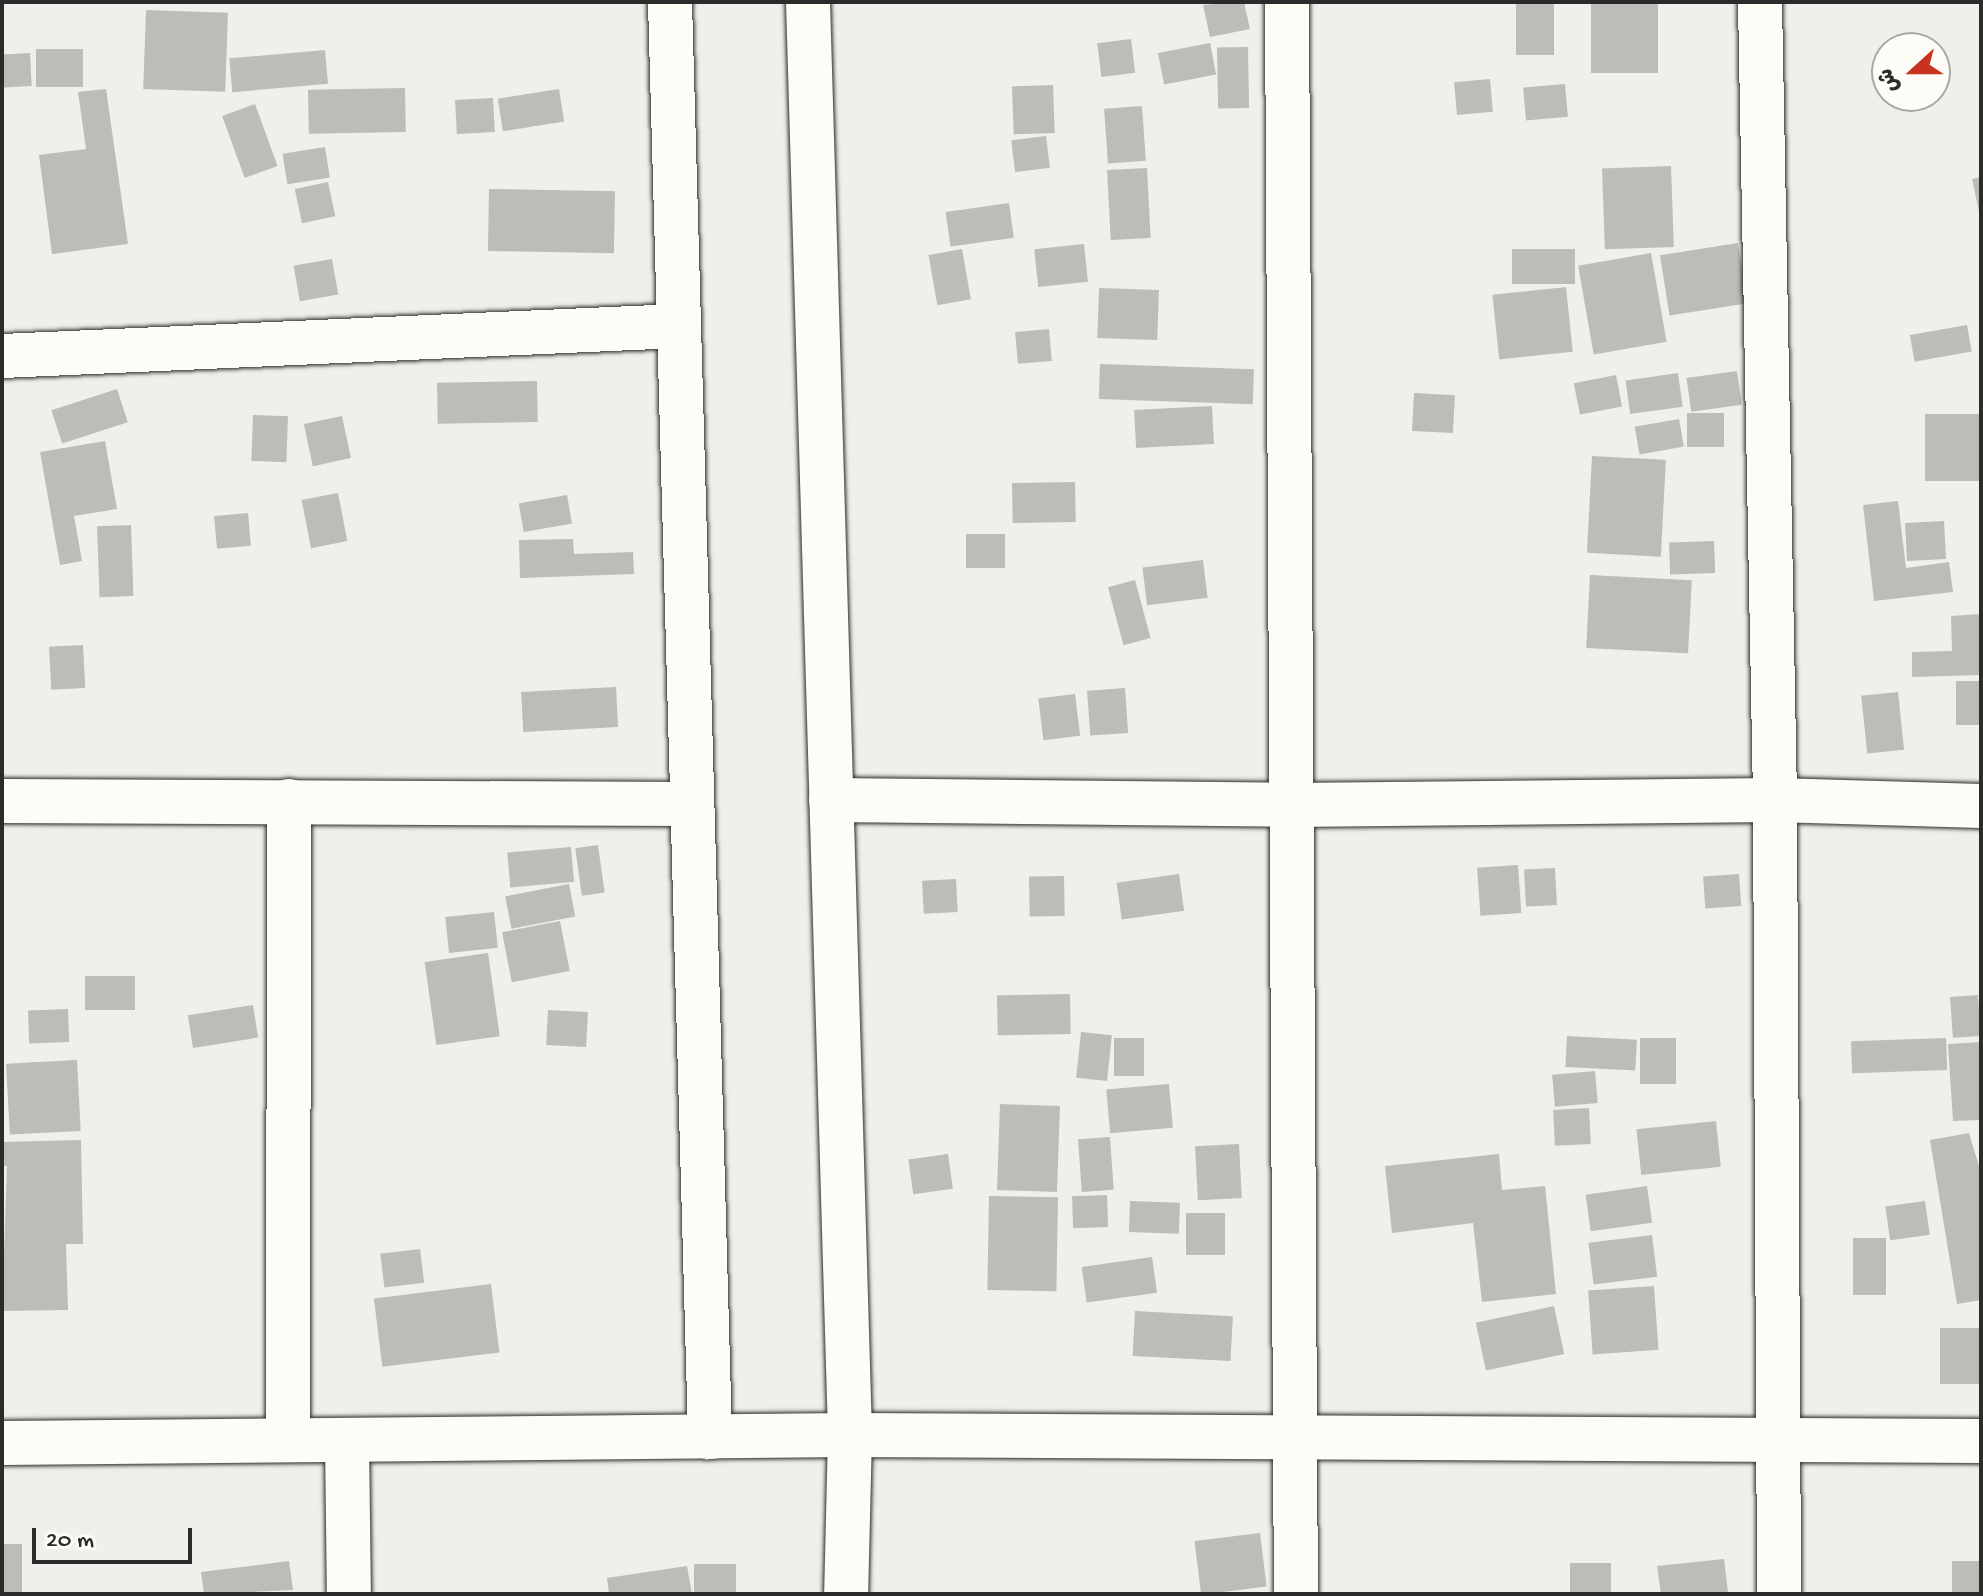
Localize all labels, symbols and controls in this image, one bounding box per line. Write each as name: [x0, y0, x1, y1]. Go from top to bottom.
north arrow: [1871, 32, 1951, 112]
text: ش: [1874, 64, 1907, 96]
scale bar: [36, 1512, 196, 1562]
text: 20 m: [46, 1527, 94, 1556]

